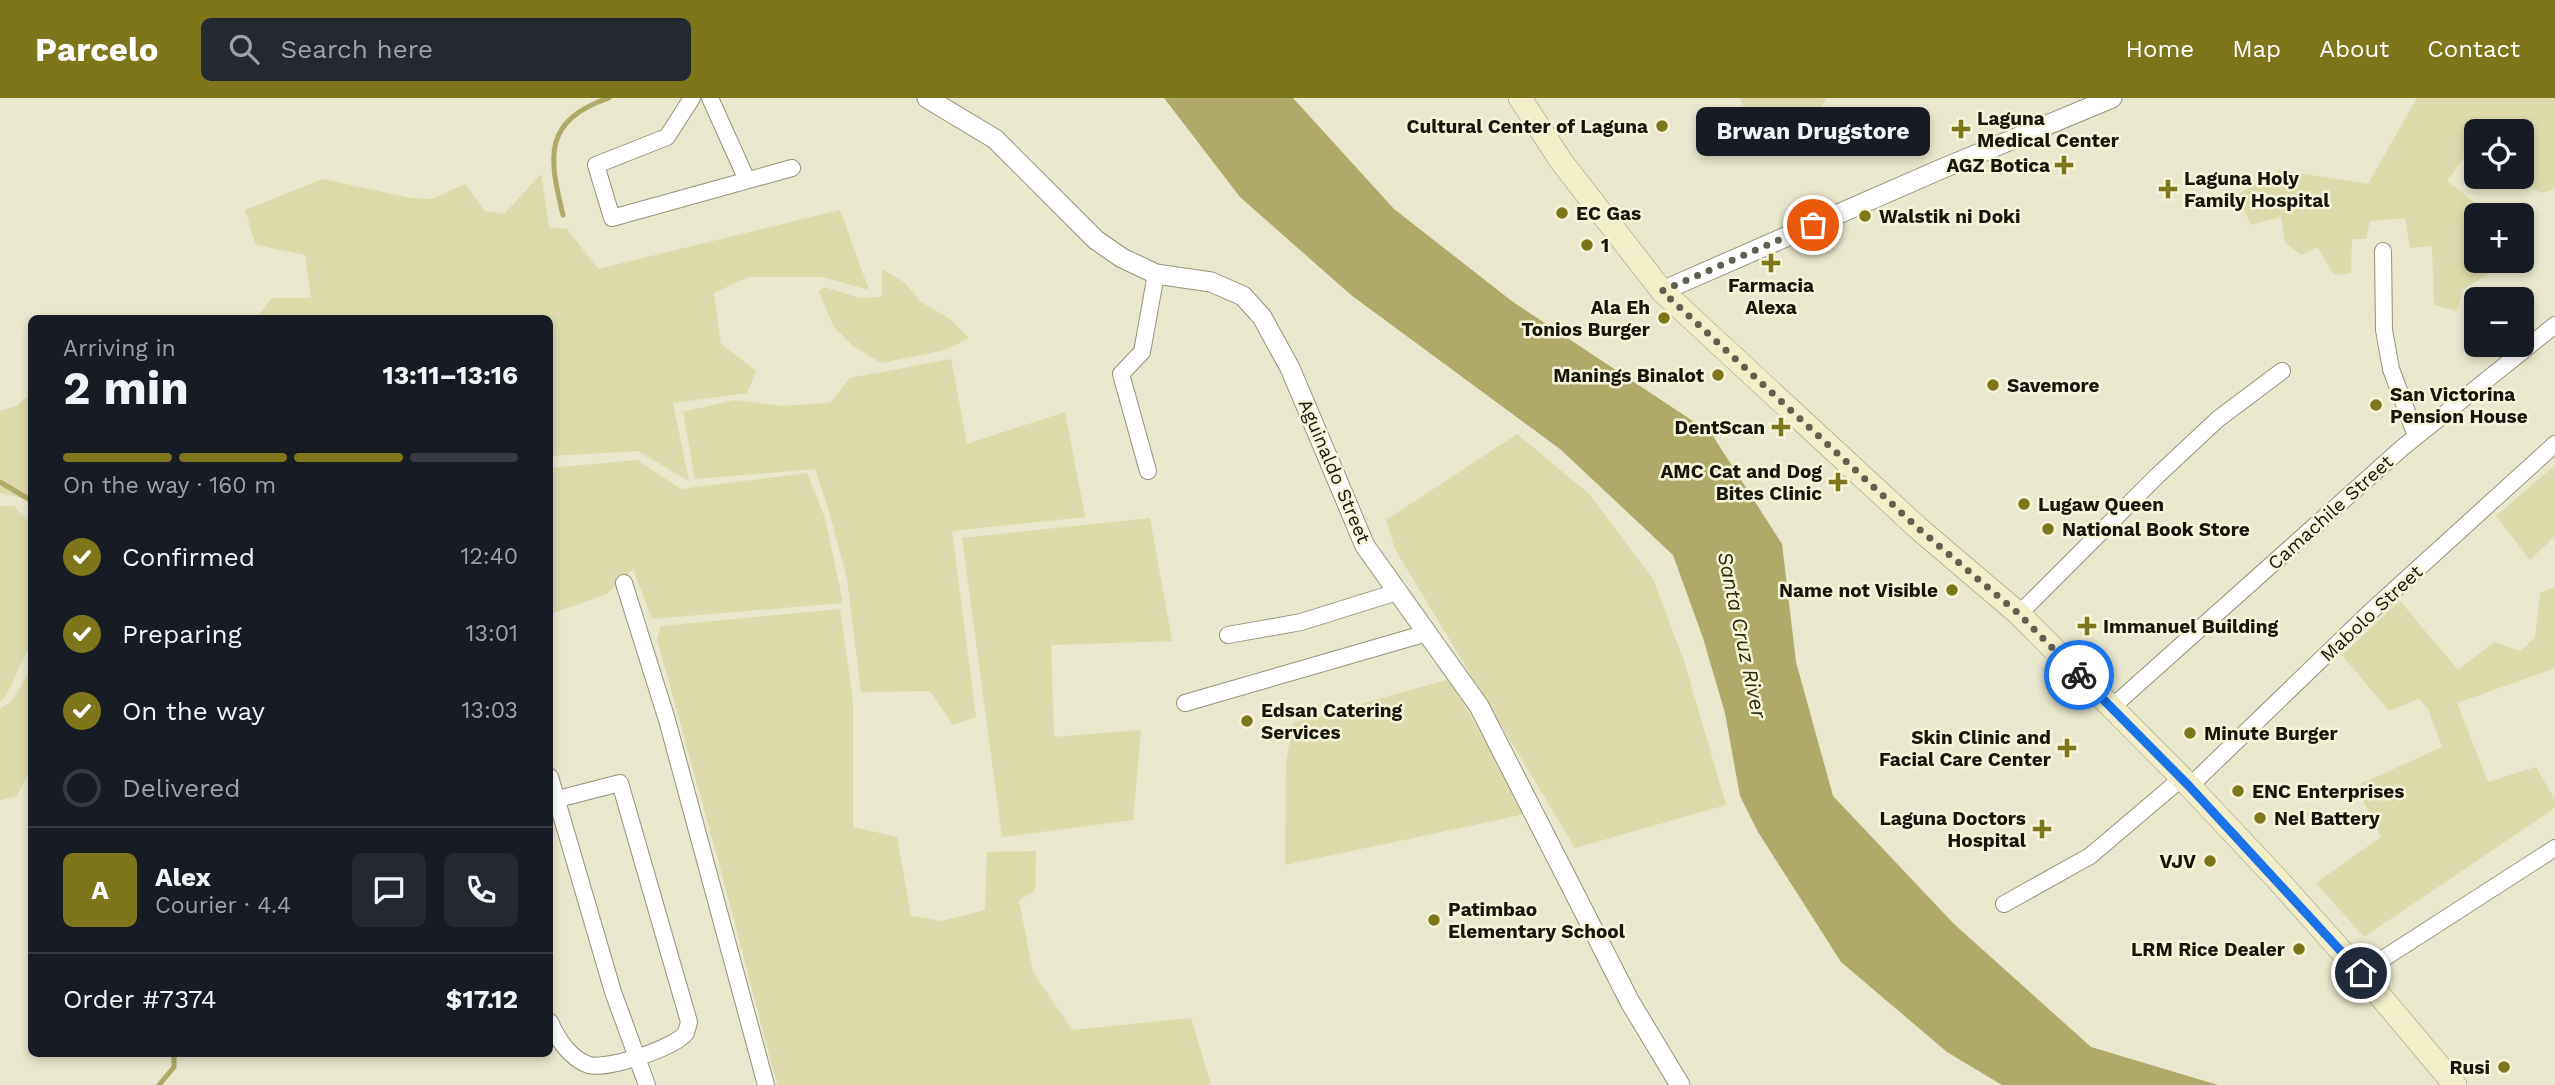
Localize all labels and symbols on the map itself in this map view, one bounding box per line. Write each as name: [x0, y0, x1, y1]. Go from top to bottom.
callout: Brwan Drugstore: [1696, 106, 1930, 155]
place label: Laguna Medical Center: [1977, 107, 2120, 152]
place label: Cultural Center of Laguna: [1407, 115, 1648, 138]
marker: Cultural Center of Laguna: [1654, 118, 1670, 134]
marker: Laguna Medical Center: [1951, 119, 1971, 139]
place label: AGZ Botica: [1946, 154, 2050, 177]
marker: AGZ Botica: [2056, 157, 2072, 173]
place label: Laguna Holy Family Hospital: [2184, 167, 2330, 212]
marker: Laguna Holy Family Hospital: [2158, 179, 2178, 199]
pin: [1783, 195, 1843, 255]
place label: EC Gas: [1576, 202, 1641, 225]
marker: EC Gas: [1554, 205, 1570, 221]
place label: Walstik ni Doki: [1879, 205, 2020, 228]
marker: Walstik ni Doki: [1857, 208, 1873, 224]
place label: 1: [1601, 234, 1609, 257]
marker: 1: [1579, 237, 1595, 253]
marker: Farmacia Alexa: [1763, 255, 1779, 271]
place label: Farmacia Alexa: [1728, 274, 1814, 319]
place label: Ala Eh Tonios Burger: [1521, 296, 1651, 341]
marker: Ala Eh Tonios Burger: [1656, 310, 1672, 326]
place label: Manings Binalot: [1553, 364, 1705, 387]
marker: Manings Binalot: [1710, 367, 1726, 383]
place label: Savemore: [2007, 374, 2100, 397]
marker: Savemore: [1985, 377, 2001, 393]
place label: San Victorina Pension House: [2390, 383, 2528, 428]
street label: Aguinaldo Street: [1294, 395, 1375, 547]
marker: San Victorina Pension House: [2368, 397, 2384, 413]
place label: DentScan: [1675, 416, 1765, 439]
marker: DentScan: [1771, 417, 1791, 437]
street label: Camachile Street: [2263, 450, 2398, 575]
place label: AMC Cat and Dog Bites Clinic: [1661, 460, 1822, 505]
marker: AMC Cat and Dog Bites Clinic: [1828, 472, 1848, 492]
place label: Lugaw Queen: [2038, 493, 2164, 516]
marker: Lugaw Queen: [2016, 496, 2032, 512]
place label: National Book Store: [2062, 518, 2250, 541]
marker: National Book Store: [2040, 521, 2056, 537]
water label: Santa Cruz River: [1713, 549, 1773, 721]
street label: Mabolo Street: [2316, 560, 2427, 666]
place label: Name not Visible: [1779, 579, 1938, 602]
marker: Name not Visible: [1944, 582, 1960, 598]
place label: Immanuel Building: [2103, 615, 2278, 638]
marker: Immanuel Building: [2077, 616, 2097, 636]
courier: [2044, 640, 2114, 710]
place label: Edsan Catering Services: [1261, 699, 1402, 744]
marker: Edsan Catering Services: [1239, 713, 1255, 729]
place label: Minute Burger: [2204, 722, 2338, 745]
marker: Minute Burger: [2182, 725, 2198, 741]
place label: Skin Clinic and Facial Care Center: [1879, 726, 2052, 771]
marker: Skin Clinic and Facial Care Center: [2057, 738, 2077, 758]
place label: ENC Enterprises: [2252, 780, 2404, 803]
marker: ENC Enterprises: [2230, 783, 2246, 799]
place label: Laguna Doctors Hospital: [1879, 807, 2027, 852]
place label: Nel Battery: [2274, 807, 2380, 830]
marker: Nel Battery: [2252, 810, 2268, 826]
marker: Laguna Doctors Hospital: [2032, 819, 2052, 839]
place label: VJV: [2160, 850, 2196, 873]
marker: VJV: [2202, 853, 2218, 869]
place label: Patimbao Elementary School: [1448, 898, 1626, 943]
marker: Patimbao Elementary School: [1426, 912, 1442, 928]
place label: LRM Rice Dealer: [2131, 938, 2286, 961]
marker: LRM Rice Dealer: [2291, 941, 2307, 957]
pin: [2331, 943, 2391, 1003]
place label: Rusi: [2450, 1056, 2490, 1079]
marker: Rusi: [2496, 1059, 2512, 1075]

